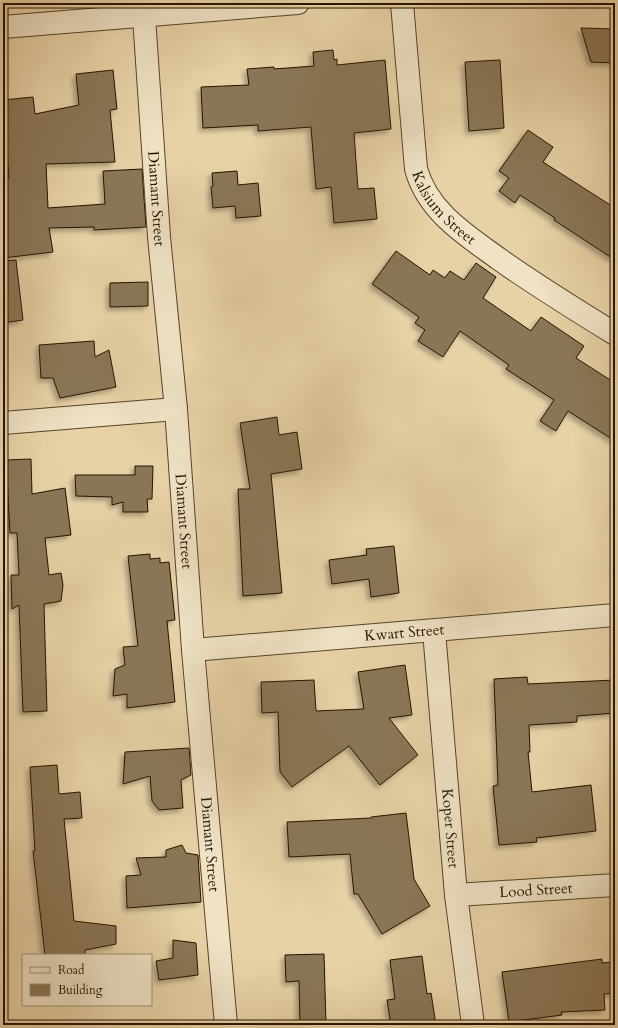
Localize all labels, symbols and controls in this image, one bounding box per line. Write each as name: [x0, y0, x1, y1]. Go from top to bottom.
street label: Diamant Street: [143, 150, 170, 247]
street label: Kalsium Street: [407, 168, 480, 249]
street label: Diamant Street: [171, 473, 197, 570]
street label: Kwart Street: [364, 619, 445, 646]
street label: Koper Street: [437, 788, 464, 869]
street label: Diamant Street: [196, 796, 224, 893]
street label: Lood Street: [499, 878, 573, 902]
legend: [22, 954, 152, 1006]
text: Road: [58, 962, 85, 978]
text: Building: [58, 982, 103, 998]

